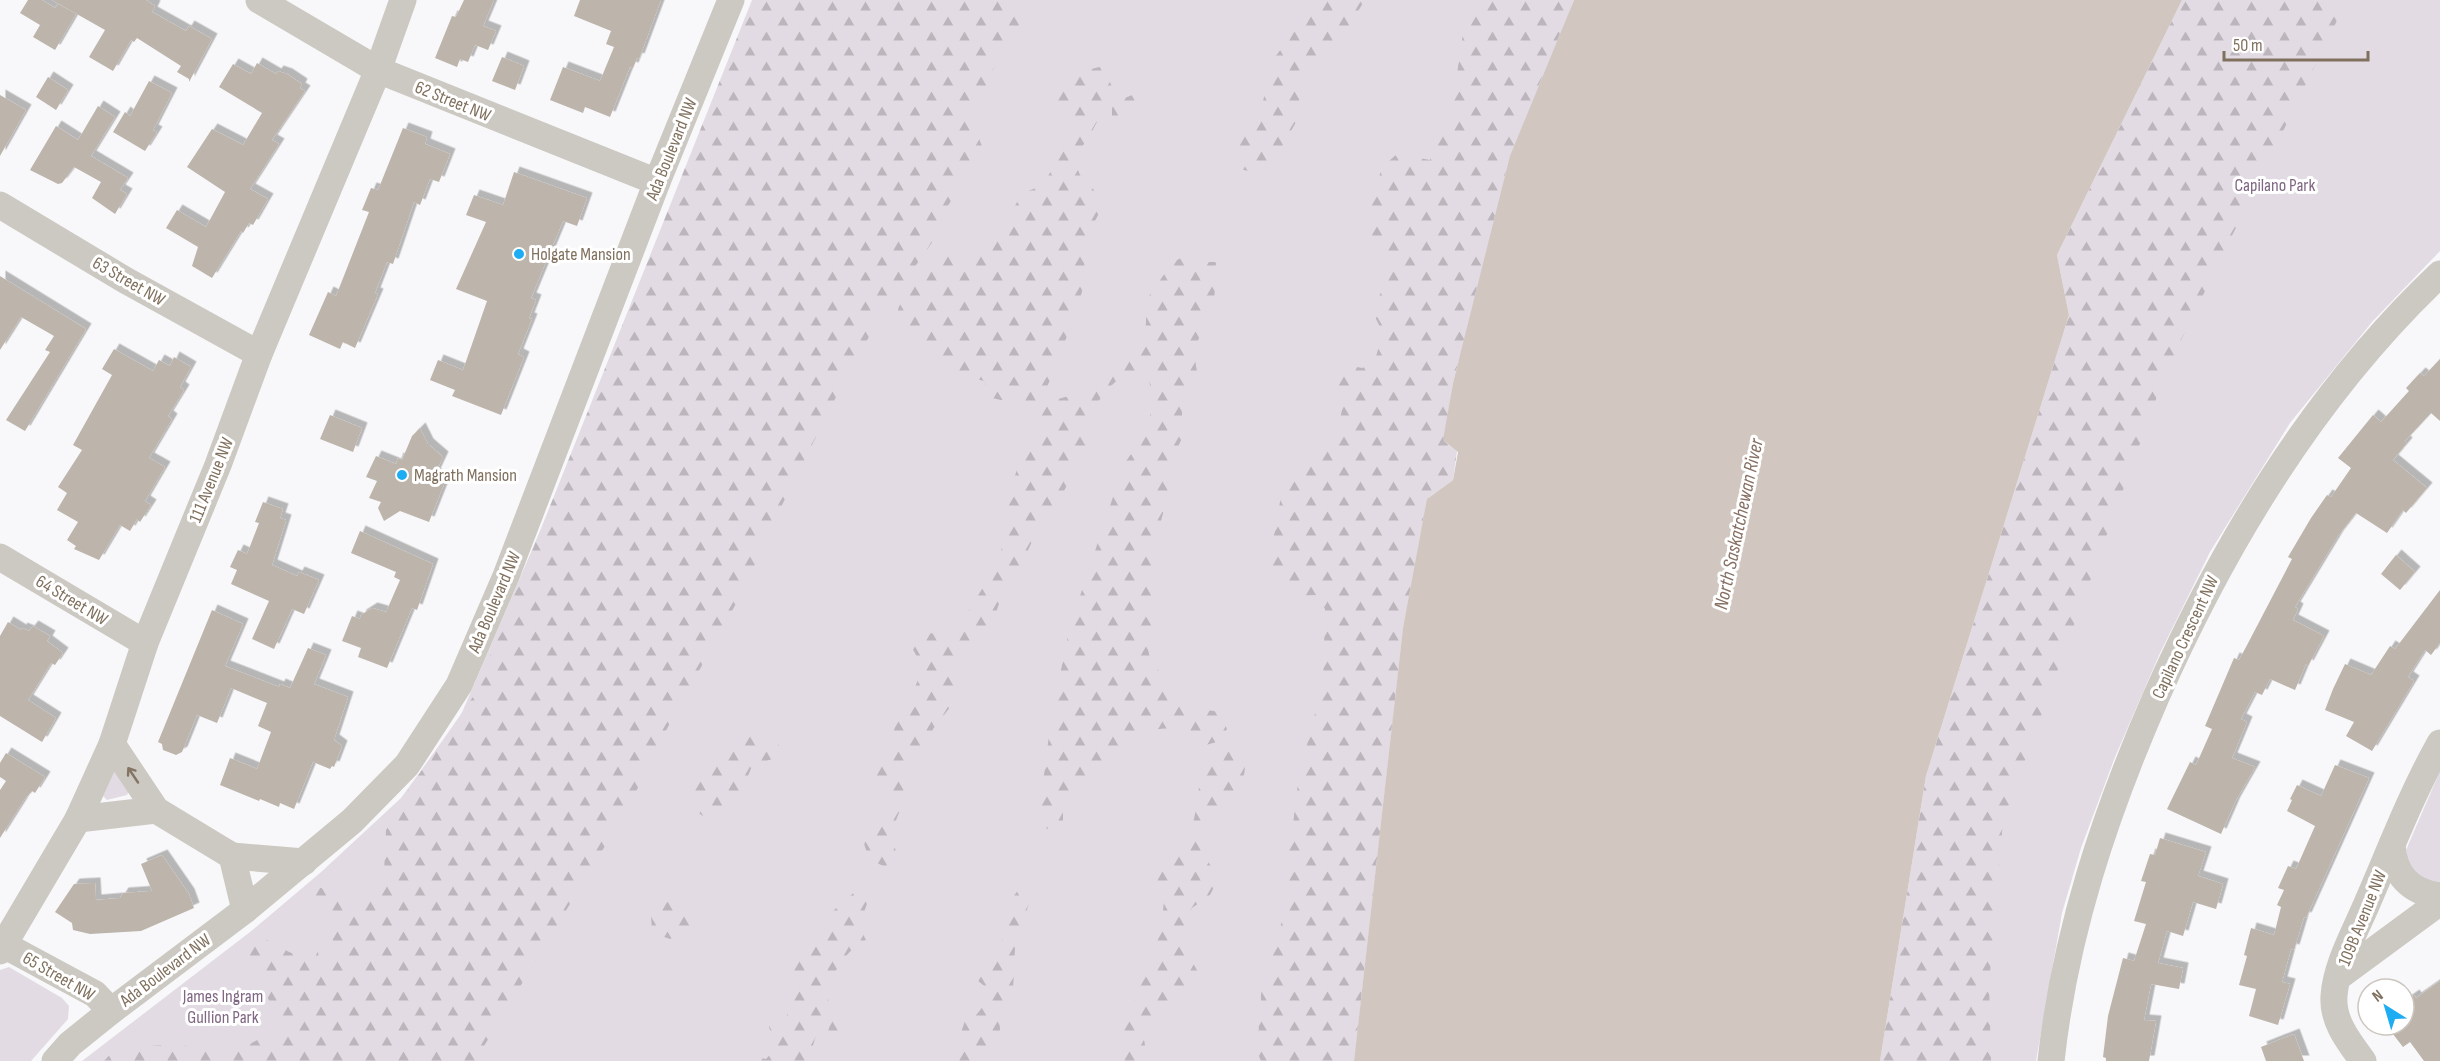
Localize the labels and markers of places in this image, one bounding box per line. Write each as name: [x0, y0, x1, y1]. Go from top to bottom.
place label: Holgate Mansion: [531, 244, 631, 265]
marker: Holgate Mansion: [512, 247, 526, 261]
place label: Magrath Mansion: [414, 465, 517, 486]
marker: Magrath Mansion: [395, 468, 409, 482]

